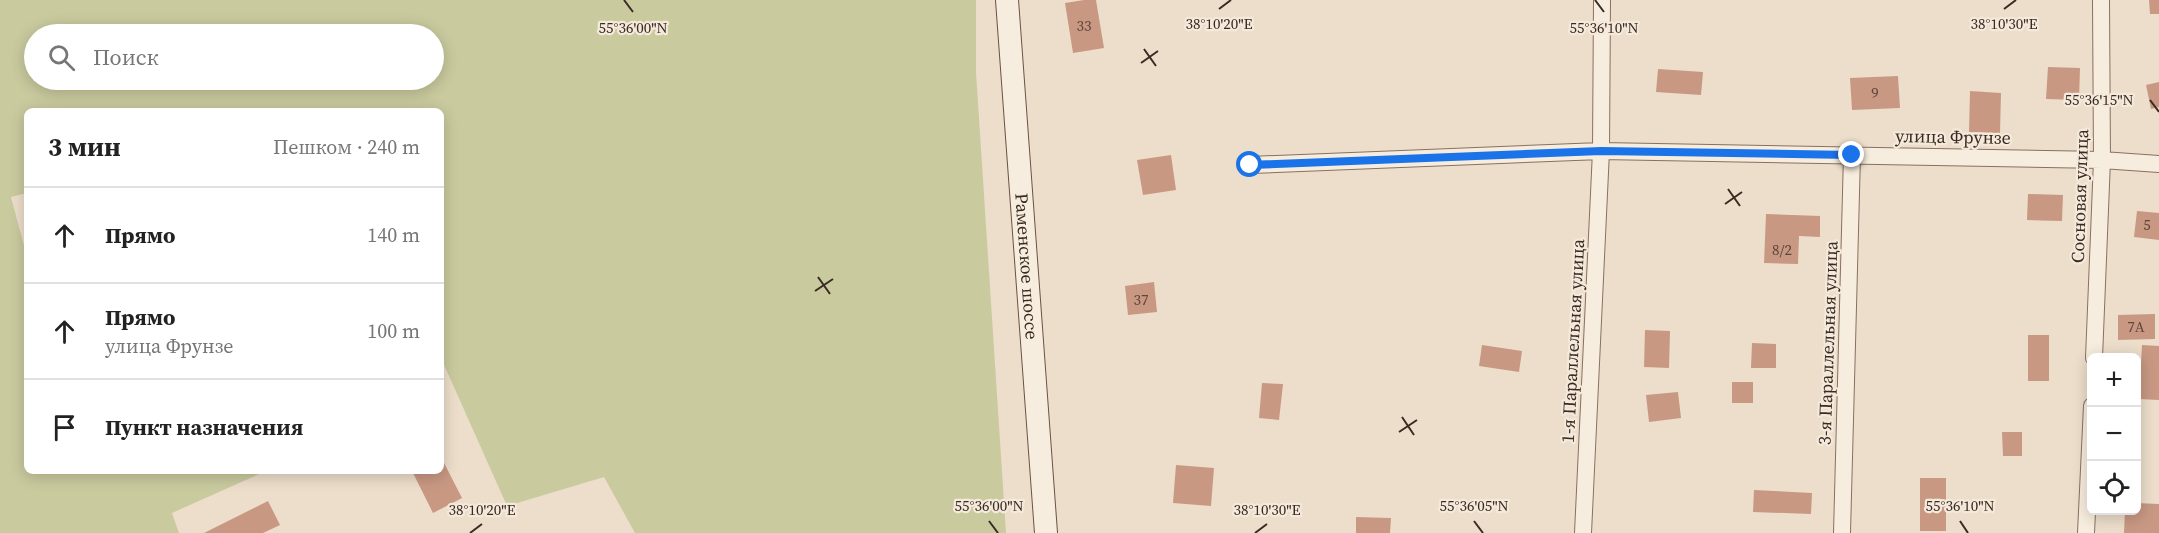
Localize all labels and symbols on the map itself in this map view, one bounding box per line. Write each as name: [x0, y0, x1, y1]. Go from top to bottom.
text: 38°10'20"E: [1185, 13, 1253, 34]
text: 38°10'30"E: [1970, 13, 2038, 34]
house number: 33: [1076, 15, 1092, 36]
text: 55°36'00"N: [598, 17, 668, 38]
text: 55°36'10"N: [1569, 17, 1639, 38]
house number: 9: [1871, 82, 1879, 103]
text: 55°36'15"N: [2064, 89, 2134, 110]
street label: улица Фрунзе: [1895, 123, 2011, 150]
street label: Сосновая улица: [2065, 128, 2094, 263]
route end: [1838, 141, 1864, 167]
route start: [1236, 151, 1262, 177]
street label: Раменское шоссе: [1009, 192, 1045, 340]
house number: 5: [2143, 214, 2151, 235]
street label: 1-я Параллельная улица: [1555, 238, 1590, 444]
house number: 8/2: [1772, 239, 1792, 260]
street label: 3-я Параллельная улица: [1811, 240, 1844, 445]
house number: 37: [1133, 289, 1149, 310]
house number: 7А: [2127, 316, 2145, 337]
text: 55°36'00"N: [954, 495, 1024, 516]
text: 55°36'05"N: [1439, 495, 1509, 516]
text: 55°36'10"N: [1925, 495, 1995, 516]
text: 38°10'20"E: [448, 499, 516, 520]
text: 38°10'30"E: [1233, 499, 1301, 520]

